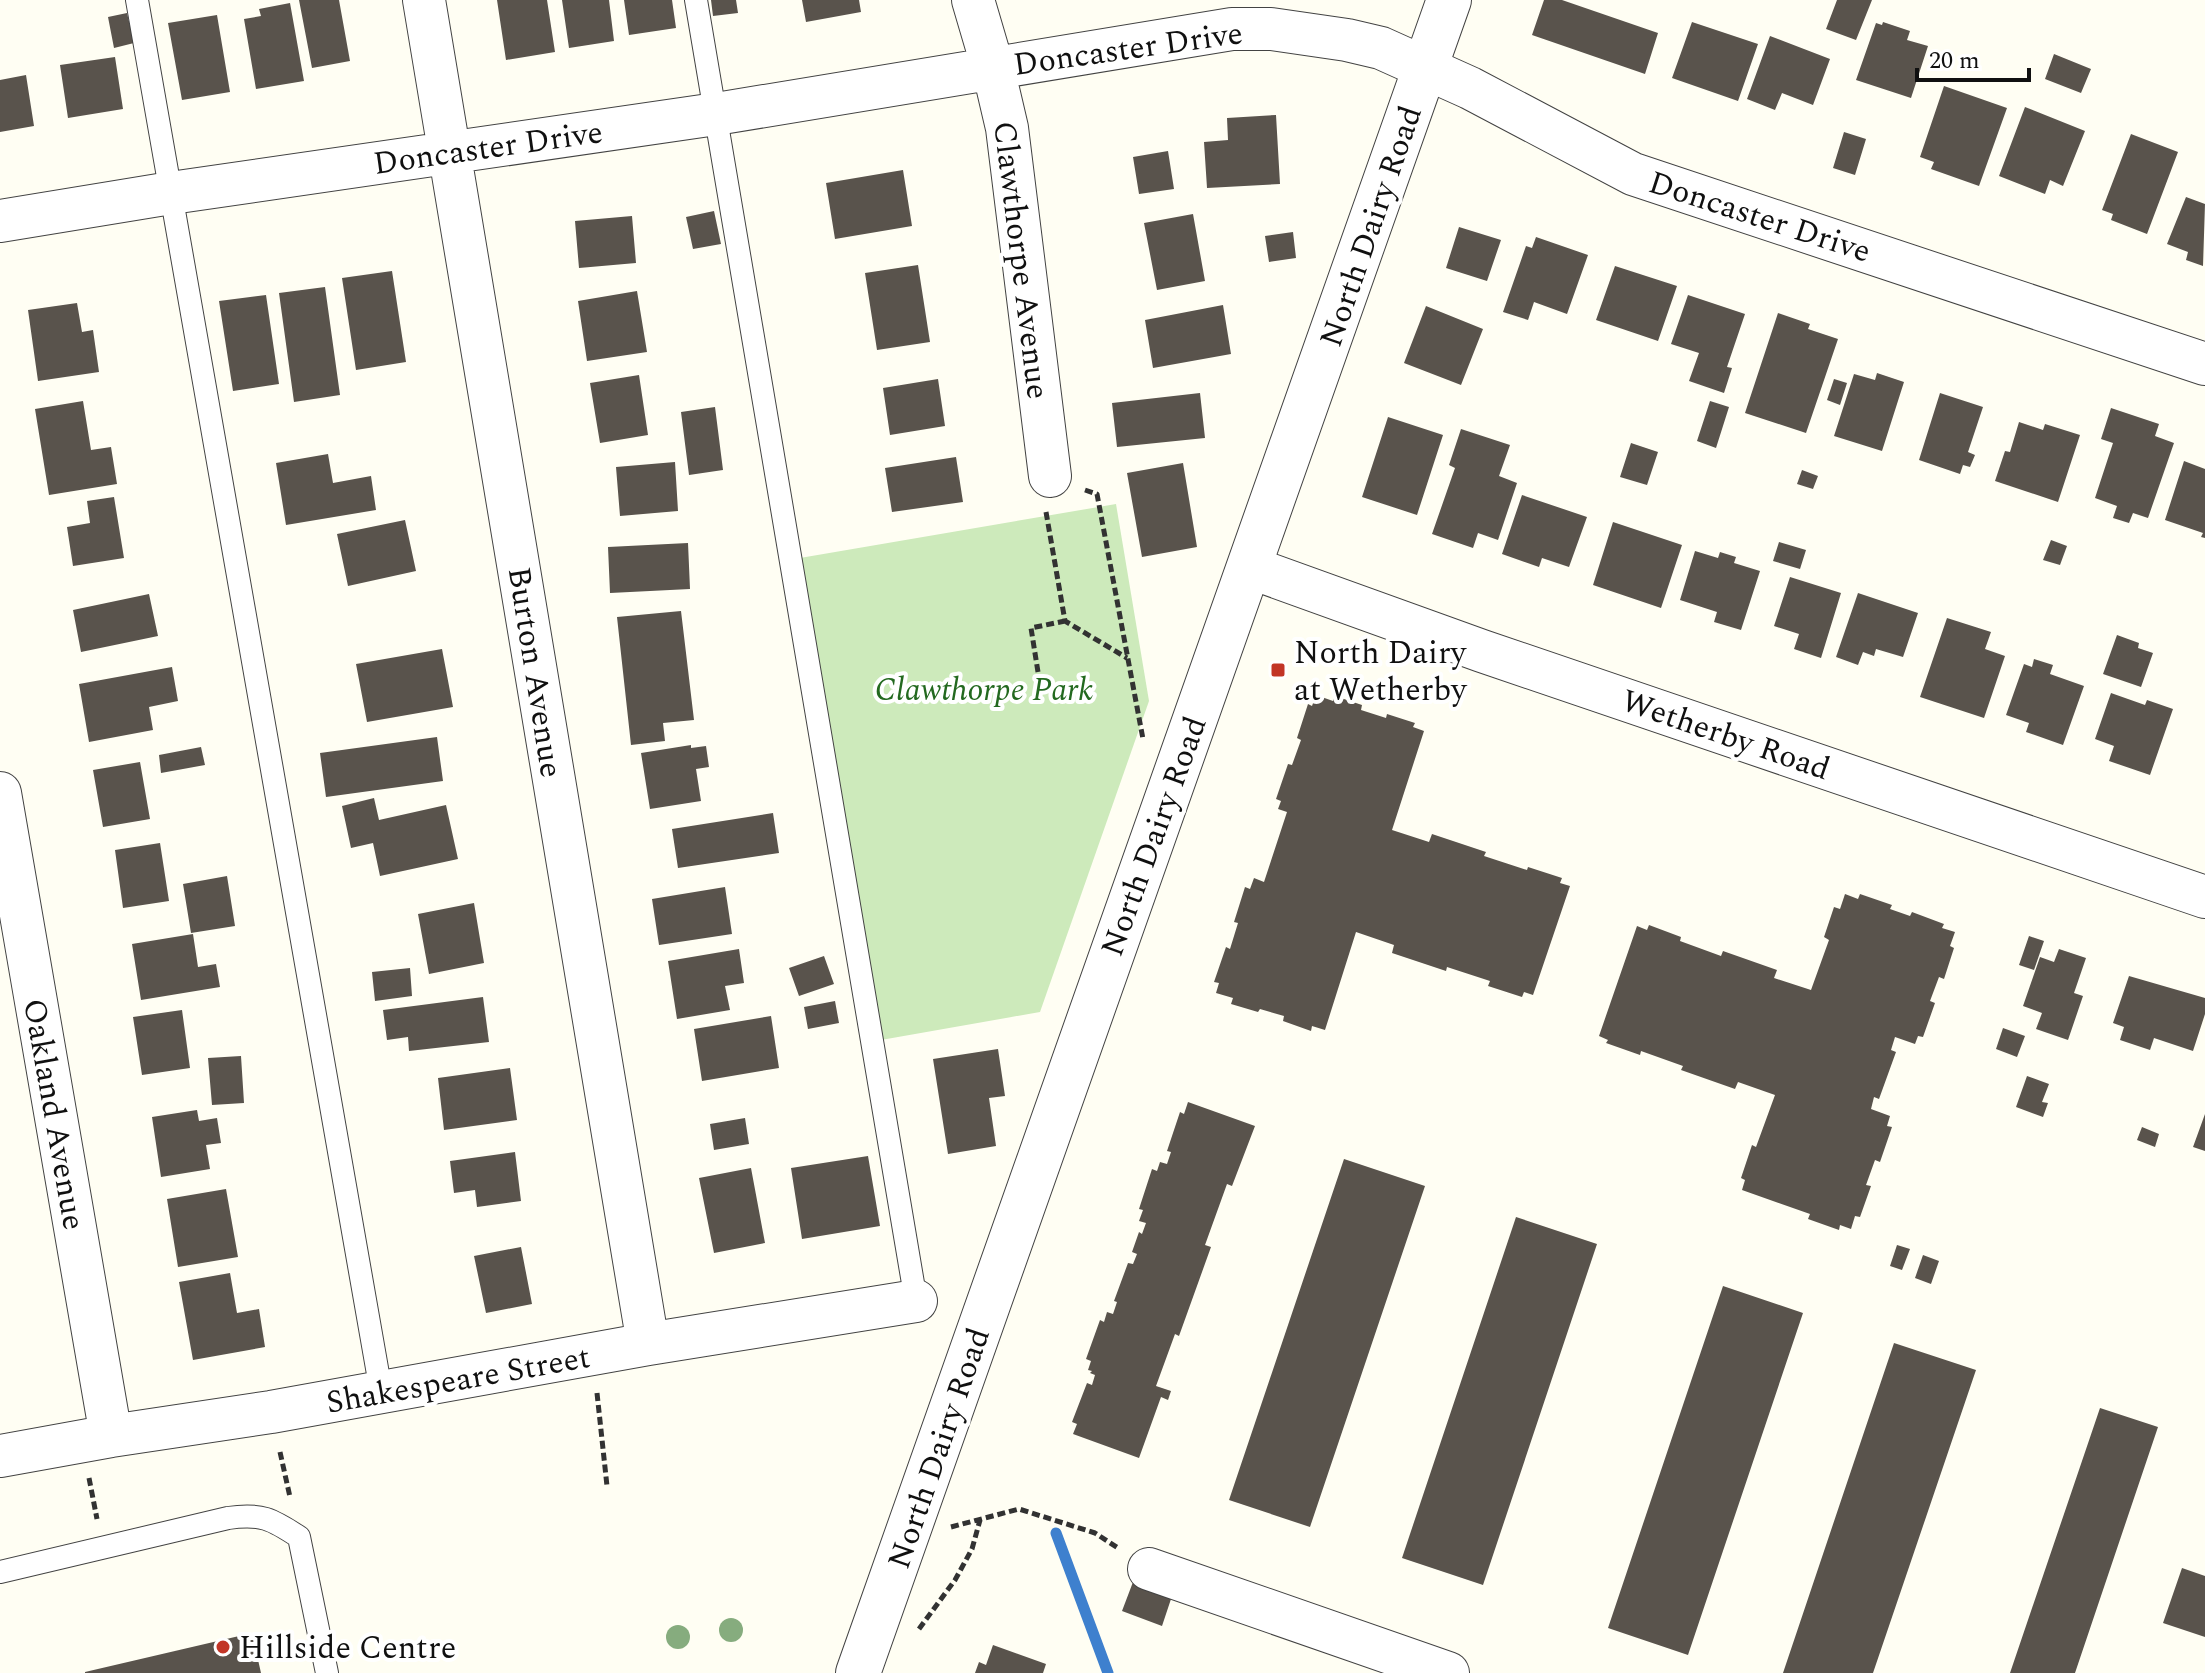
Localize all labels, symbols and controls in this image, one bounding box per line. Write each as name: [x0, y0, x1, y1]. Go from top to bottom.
street label: Doncaster Drive: [1010, 9, 1246, 90]
scale bar: [1917, 32, 2029, 82]
text: 20 m: [1929, 43, 1980, 79]
street label: North Dairy Road: [1307, 99, 1436, 354]
street label: Doncaster Drive: [370, 108, 606, 189]
street label: Clawthorpe Avenue: [979, 118, 1062, 402]
street label: Doncaster Drive: [1642, 158, 1877, 276]
street label: Burton Avenue: [494, 563, 575, 781]
place label: North Dairy at Wetherby: [1294, 629, 1468, 715]
marker: North Dairy at Wetherby: [1269, 661, 1287, 679]
park label: Clawthorpe Park: [875, 666, 1093, 715]
street label: Wetherby Road: [1615, 677, 1836, 794]
street label: North Dairy Road: [1088, 710, 1221, 963]
street label: Oakland Avenue: [9, 995, 98, 1234]
street label: North Dairy Road: [875, 1321, 1004, 1576]
street label: Shakespeare Street: [322, 1333, 594, 1428]
place label: Hillside Centre: [239, 1624, 456, 1673]
marker: Hillside Centre: [214, 1638, 232, 1656]

